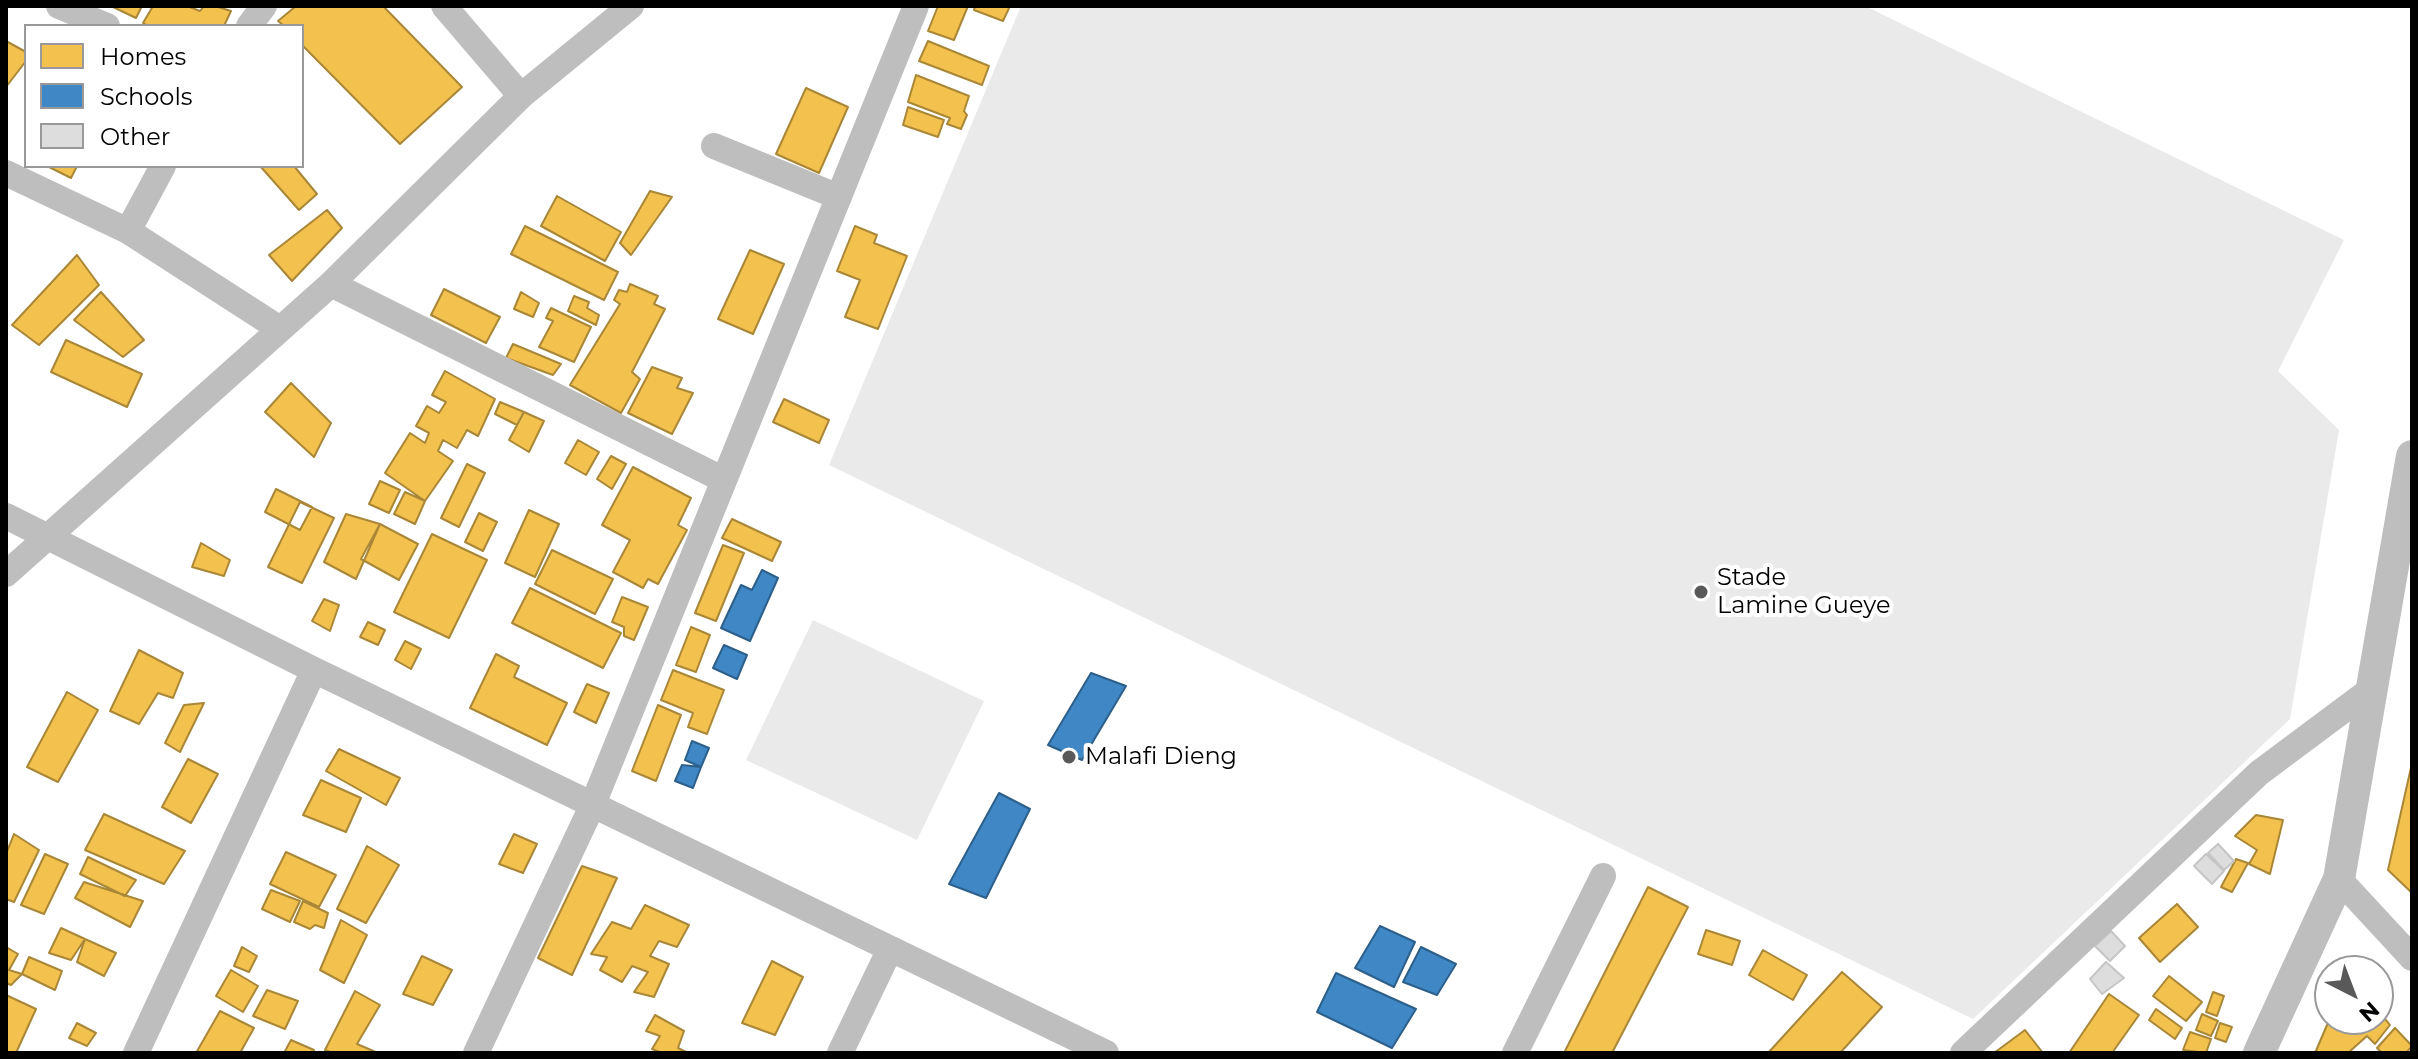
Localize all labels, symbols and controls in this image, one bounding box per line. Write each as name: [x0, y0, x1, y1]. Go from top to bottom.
legend: [24, 24, 304, 168]
text: Homes: [100, 42, 186, 71]
text: Schools: [100, 82, 193, 111]
text: Other: [100, 122, 170, 151]
place label: Stade Lamine Gueye: [1717, 564, 1890, 620]
marker: Stade Lamine Gueye: [1692, 583, 1710, 601]
place label: Malafi Dieng: [1085, 743, 1237, 771]
marker: Malafi Dieng: [1060, 748, 1078, 766]
north arrow: [2314, 955, 2394, 1035]
text: N: [2353, 996, 2385, 1028]

